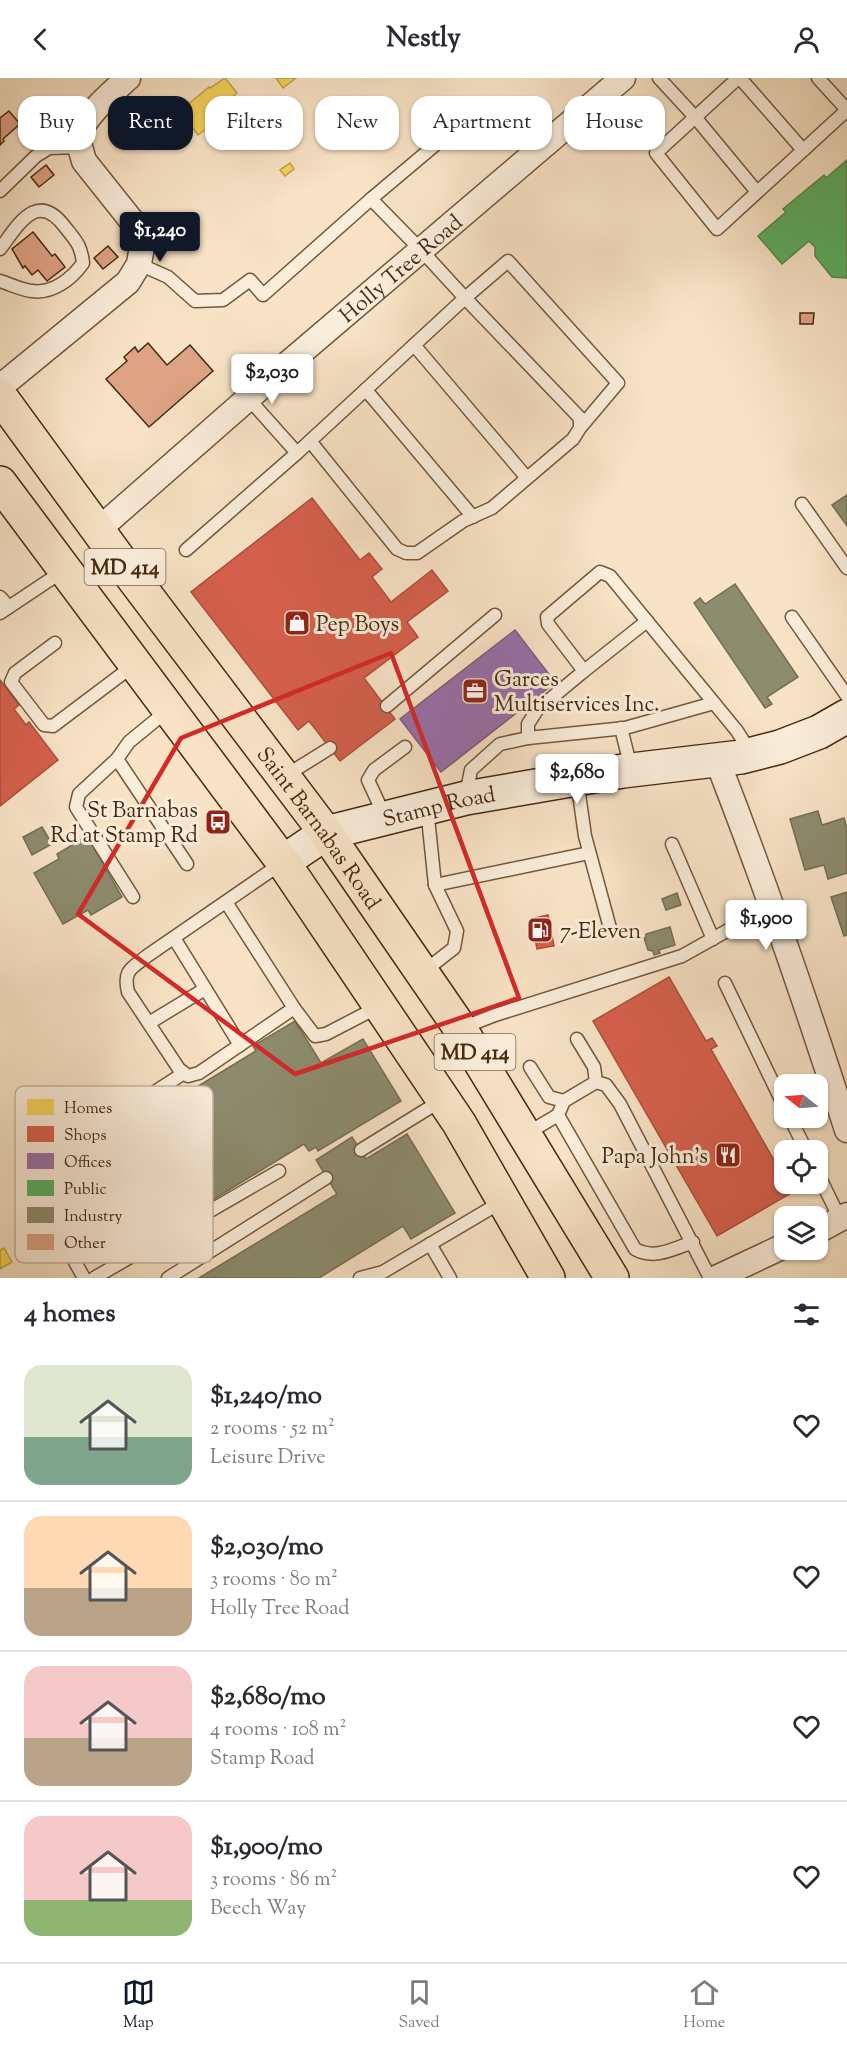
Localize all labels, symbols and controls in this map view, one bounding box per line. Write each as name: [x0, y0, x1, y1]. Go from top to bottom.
text: Nestly: [386, 20, 461, 59]
icon: back: [24, 23, 57, 56]
icon: person: [790, 23, 823, 56]
chip: Buy: [18, 96, 96, 150]
chip: Rent: [108, 96, 193, 150]
chip: Filters: [205, 96, 303, 150]
chip: New: [315, 96, 399, 150]
chip: Apartment: [411, 96, 552, 150]
chip: House: [564, 96, 665, 150]
street label: Holly Tree Road: [333, 208, 471, 332]
pin: $1,240: [111, 212, 209, 263]
text: $1,240: [134, 217, 186, 246]
pin: $2,030: [223, 354, 321, 405]
text: $2,030: [245, 359, 299, 388]
road number: MD 414: [84, 549, 166, 585]
shop icon: Pep Boys: [282, 608, 312, 638]
place label: Pep Boys: [316, 610, 399, 642]
place label: Garces Multiservices Inc.: [494, 665, 659, 722]
office icon: Garces Multiservices Inc.: [460, 676, 490, 706]
street label: Saint Barnabas Road: [247, 741, 387, 917]
pin: $2,680: [528, 754, 626, 805]
text: $2,680: [549, 759, 605, 788]
street label: Stamp Road: [380, 780, 498, 837]
place label: St Barnabas Rd at Stamp Rd: [50, 796, 198, 853]
bus stop icon: St Barnabas Rd at Stamp Rd: [203, 807, 233, 837]
pin: $1,900: [717, 900, 815, 951]
text: $1,900: [740, 905, 792, 934]
fuel station icon: 7-Eleven: [525, 915, 555, 945]
place label: 7-Eleven: [560, 917, 641, 949]
road number: MD 414: [434, 1034, 516, 1070]
north arrow: [774, 1074, 828, 1128]
map controls: [774, 1074, 828, 1260]
legend: [15, 1086, 213, 1263]
text: Homes: [64, 1098, 112, 1121]
text: Shops: [64, 1125, 107, 1148]
restaurant icon: Papa John's: [713, 1140, 743, 1170]
button: locate: [774, 1140, 828, 1194]
place label: Papa John's: [602, 1142, 708, 1174]
text: Offices: [64, 1152, 112, 1175]
text: Public: [64, 1179, 107, 1202]
text: Industry: [64, 1206, 122, 1229]
button: layers: [774, 1206, 828, 1260]
text: Other: [64, 1233, 106, 1256]
text: 4 homes: [24, 1296, 115, 1333]
icon: filters: [790, 1298, 823, 1331]
text: $1,240/mo: [210, 1378, 322, 1415]
icon: home: [72, 1389, 144, 1461]
icon: heart: [790, 1409, 823, 1442]
text: 2 rooms · 52 m²: [210, 1415, 335, 1444]
text: Leisure Drive: [210, 1444, 326, 1473]
text: $2,030/mo: [210, 1529, 324, 1566]
icon: home: [72, 1540, 144, 1612]
icon: heart: [790, 1560, 823, 1593]
text: 3 rooms · 80 m²: [210, 1566, 338, 1595]
text: Holly Tree Road: [210, 1595, 350, 1624]
text: $2,680/mo: [210, 1679, 326, 1716]
icon: home: [72, 1690, 144, 1762]
icon: heart: [790, 1710, 823, 1743]
text: 4 rooms · 108 m²: [210, 1716, 346, 1745]
text: Stamp Road: [210, 1745, 315, 1774]
text: $1,900/mo: [210, 1829, 323, 1866]
icon: home: [72, 1840, 144, 1912]
icon: heart: [790, 1860, 823, 1893]
text: 3 rooms · 86 m²: [210, 1866, 337, 1895]
text: Beech Way: [210, 1895, 306, 1924]
tab: Map: [122, 1976, 155, 2035]
tab: Saved: [398, 1976, 440, 2035]
tab: Home: [683, 1976, 725, 2035]

